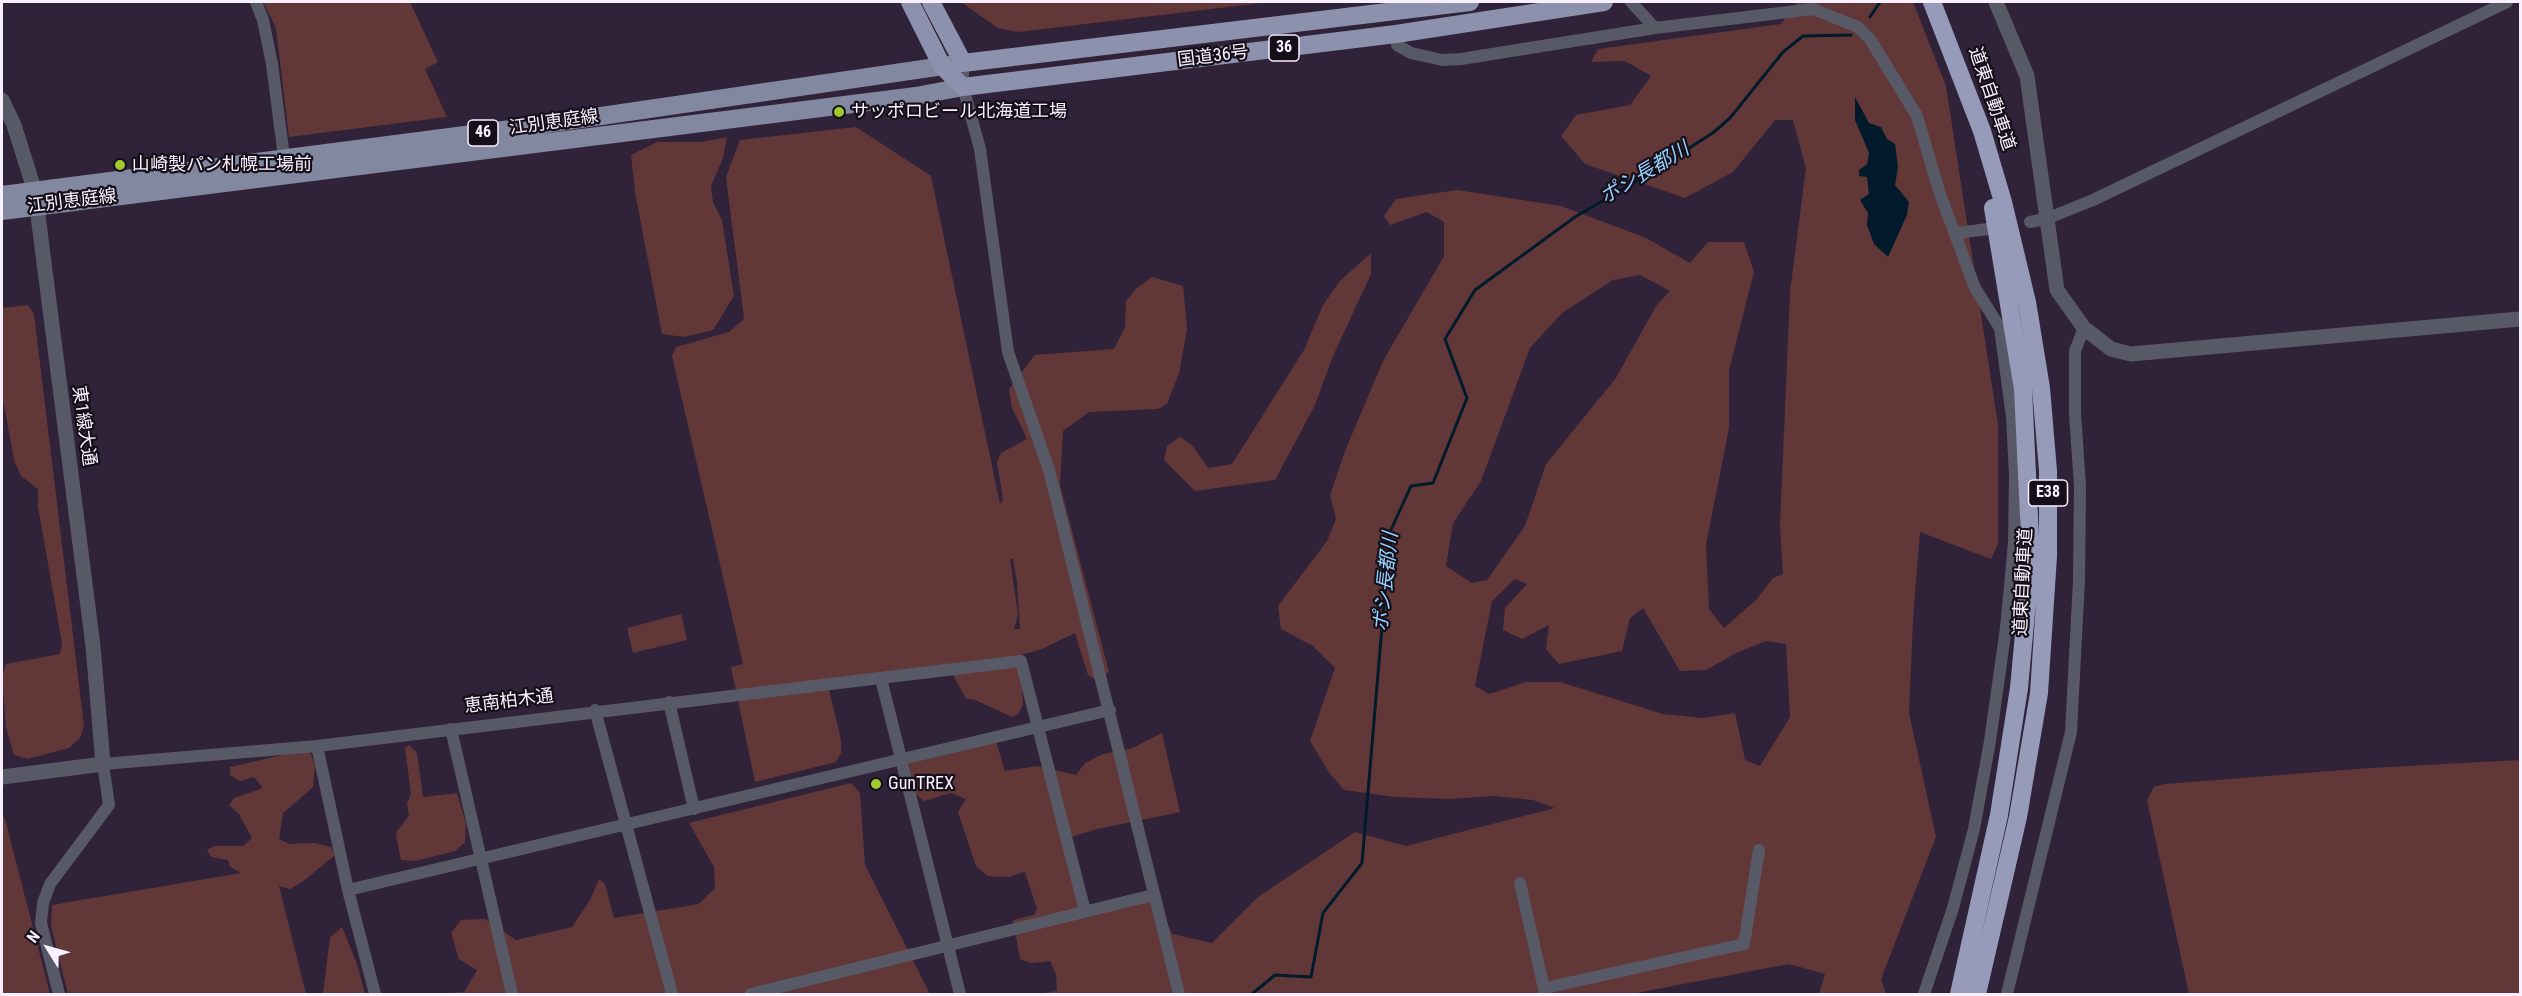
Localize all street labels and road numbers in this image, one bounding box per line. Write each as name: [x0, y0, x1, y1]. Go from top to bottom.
road number: 36: [1269, 35, 1299, 61]
street label: 国道36号: [1176, 42, 1250, 72]
street label: 道東自動車道: [1963, 44, 2019, 154]
street label: 江別恵庭線: [508, 106, 600, 140]
road number: 46: [468, 120, 498, 146]
street label: 江別恵庭線: [26, 186, 118, 218]
street label: 東1線大通: [67, 384, 99, 468]
road number: E38: [2028, 480, 2068, 506]
street label: 道東自動車道: [2010, 528, 2038, 636]
street label: 恵南柏木通: [463, 686, 555, 718]

